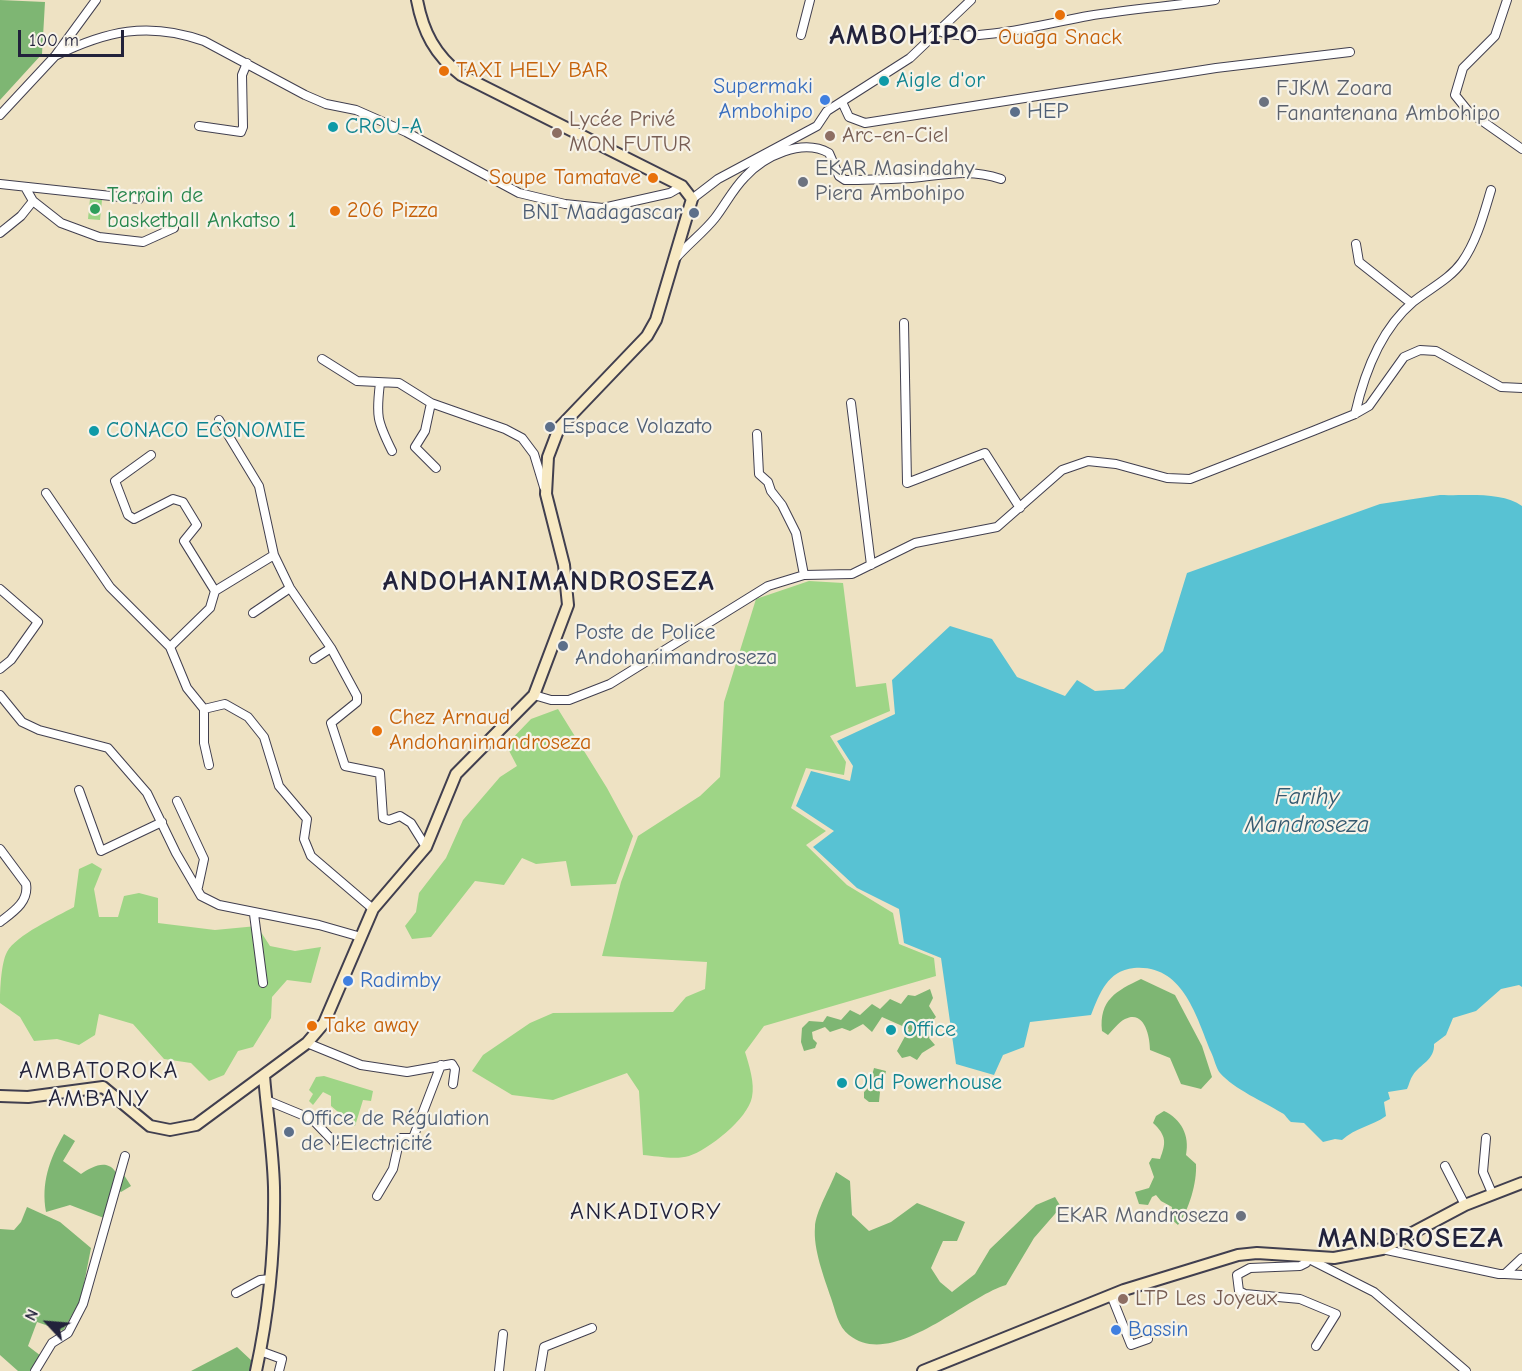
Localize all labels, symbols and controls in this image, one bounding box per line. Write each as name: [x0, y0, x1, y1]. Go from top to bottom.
marker: Ouaga Snack: [1053, 8, 1067, 22]
scale bar: [21, 18, 128, 56]
district label: AMBOHIPO: [829, 19, 979, 53]
place label: Ouaga Snack: [998, 25, 1122, 51]
text: 100 m: [29, 30, 79, 51]
place label: TAXI HELY BAR: [456, 58, 608, 84]
marker: TAXI HELY BAR: [437, 64, 451, 78]
place label: Aigle d'or: [896, 68, 985, 94]
place label: Supermaki Ambohipo: [713, 74, 813, 125]
marker: Aigle d'or: [877, 74, 891, 88]
place label: FJKM Zoara Fanantenana Ambohipo: [1276, 76, 1500, 128]
marker: Supermaki Ambohipo: [818, 93, 832, 107]
marker: FJKM Zoara Fanantenana Ambohipo: [1257, 95, 1271, 109]
place label: HEP: [1027, 99, 1068, 125]
marker: HEP: [1008, 105, 1022, 119]
place label: Lycée Privé MON FUTUR: [569, 107, 691, 158]
place label: CROU-A: [345, 114, 423, 140]
marker: CROU-A: [326, 120, 340, 134]
place label: Arc-en-Ciel: [842, 123, 949, 149]
marker: Lycée Privé MON FUTUR: [550, 126, 564, 140]
marker: Arc-en-Ciel: [823, 129, 837, 143]
place label: EKAR Masindahy Piera Ambohipo: [815, 156, 975, 208]
place label: Soupe Tamatave: [489, 165, 641, 191]
marker: Soupe Tamatave: [646, 171, 660, 185]
marker: EKAR Masindahy Piera Ambohipo: [796, 175, 810, 189]
place label: Terrain de basketball Ankatso 1: [107, 183, 296, 234]
place label: 206 Pizza: [347, 198, 438, 224]
place label: BNI Madagascar: [522, 200, 682, 226]
marker: Terrain de basketball Ankatso 1: [88, 202, 102, 216]
marker: 206 Pizza: [328, 204, 342, 218]
marker: BNI Madagascar: [687, 206, 701, 220]
place label: Espace Volazato: [562, 414, 712, 440]
place label: CONACO ECONOMIE: [106, 418, 305, 444]
marker: Espace Volazato: [543, 420, 557, 434]
marker: CONACO ECONOMIE: [87, 424, 101, 438]
district label: ANDOHANIMANDROSEZA: [383, 565, 715, 599]
place label: Poste de Police Andohanimandroseza: [575, 620, 777, 672]
marker: Poste de Police Andohanimandroseza: [556, 639, 570, 653]
place label: Chez Arnaud Andohanimandroseza: [389, 705, 591, 756]
marker: Chez Arnaud Andohanimandroseza: [370, 724, 384, 738]
water label: Farihy Mandroseza: [1245, 783, 1369, 839]
place label: Radimby: [360, 968, 441, 994]
marker: Radimby: [341, 974, 355, 988]
place label: Take away: [324, 1013, 419, 1039]
place label: Office: [903, 1017, 956, 1043]
marker: Take away: [305, 1019, 319, 1033]
marker: Office: [884, 1023, 898, 1037]
district label: AMBATOROKA AMBANY: [19, 1057, 179, 1113]
place label: Old Powerhouse: [854, 1070, 1002, 1096]
marker: Old Powerhouse: [835, 1076, 849, 1090]
place label: Office de Régulation de l'Electricité: [301, 1106, 489, 1158]
marker: Office de Régulation de l'Electricité: [282, 1125, 296, 1139]
district label: ANKADIVORY: [570, 1198, 722, 1226]
place label: EKAR Mandroseza: [1056, 1203, 1229, 1229]
marker: EKAR Mandroseza: [1234, 1209, 1248, 1223]
district label: MANDROSEZA: [1318, 1222, 1504, 1256]
place label: LTP Les Joyeux: [1135, 1286, 1277, 1312]
marker: LTP Les Joyeux: [1116, 1292, 1130, 1306]
north arrow: [18, 1293, 78, 1353]
text: N: [21, 1306, 42, 1324]
place label: Bassin: [1128, 1317, 1188, 1343]
marker: Bassin: [1109, 1323, 1123, 1337]

